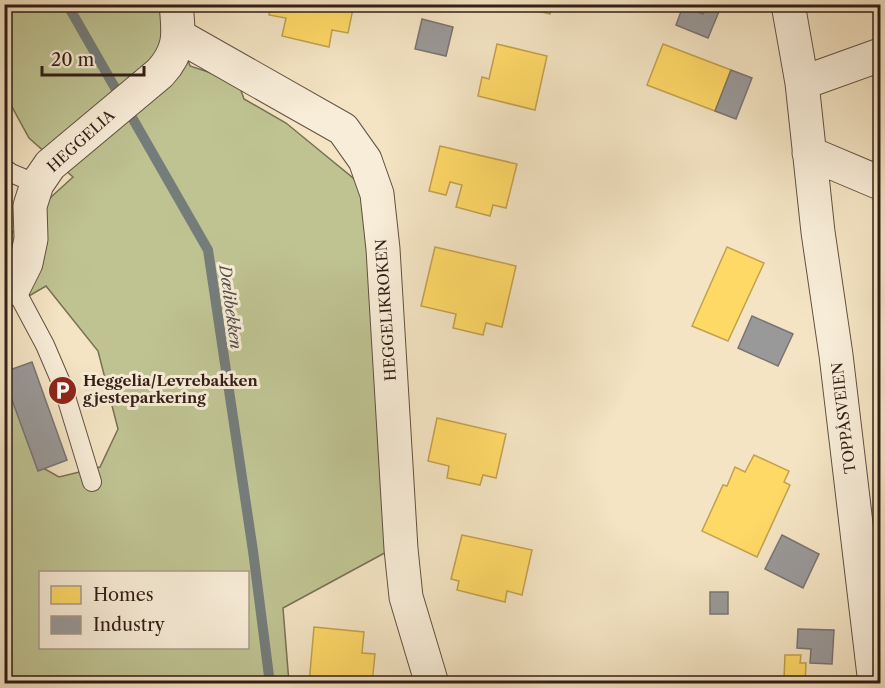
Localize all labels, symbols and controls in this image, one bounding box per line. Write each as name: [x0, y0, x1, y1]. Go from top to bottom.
scale bar: [42, 39, 144, 77]
text: 20 m: [51, 49, 95, 71]
street label: HEGGELIA: [43, 105, 119, 176]
street label: HEGGELIKROKEN: [371, 238, 400, 382]
water label: Dælibekken: [215, 262, 247, 350]
street label: TOPPÅSVEIEN: [827, 361, 860, 475]
place label: Heggelia/Levrebakken gjesteparkering: [82, 371, 258, 407]
parking icon: Heggelia/Levrebakken gjesteparkering: [46, 374, 78, 406]
legend: [39, 571, 249, 649]
text: Homes: [93, 584, 154, 606]
text: Industry: [93, 614, 166, 636]

